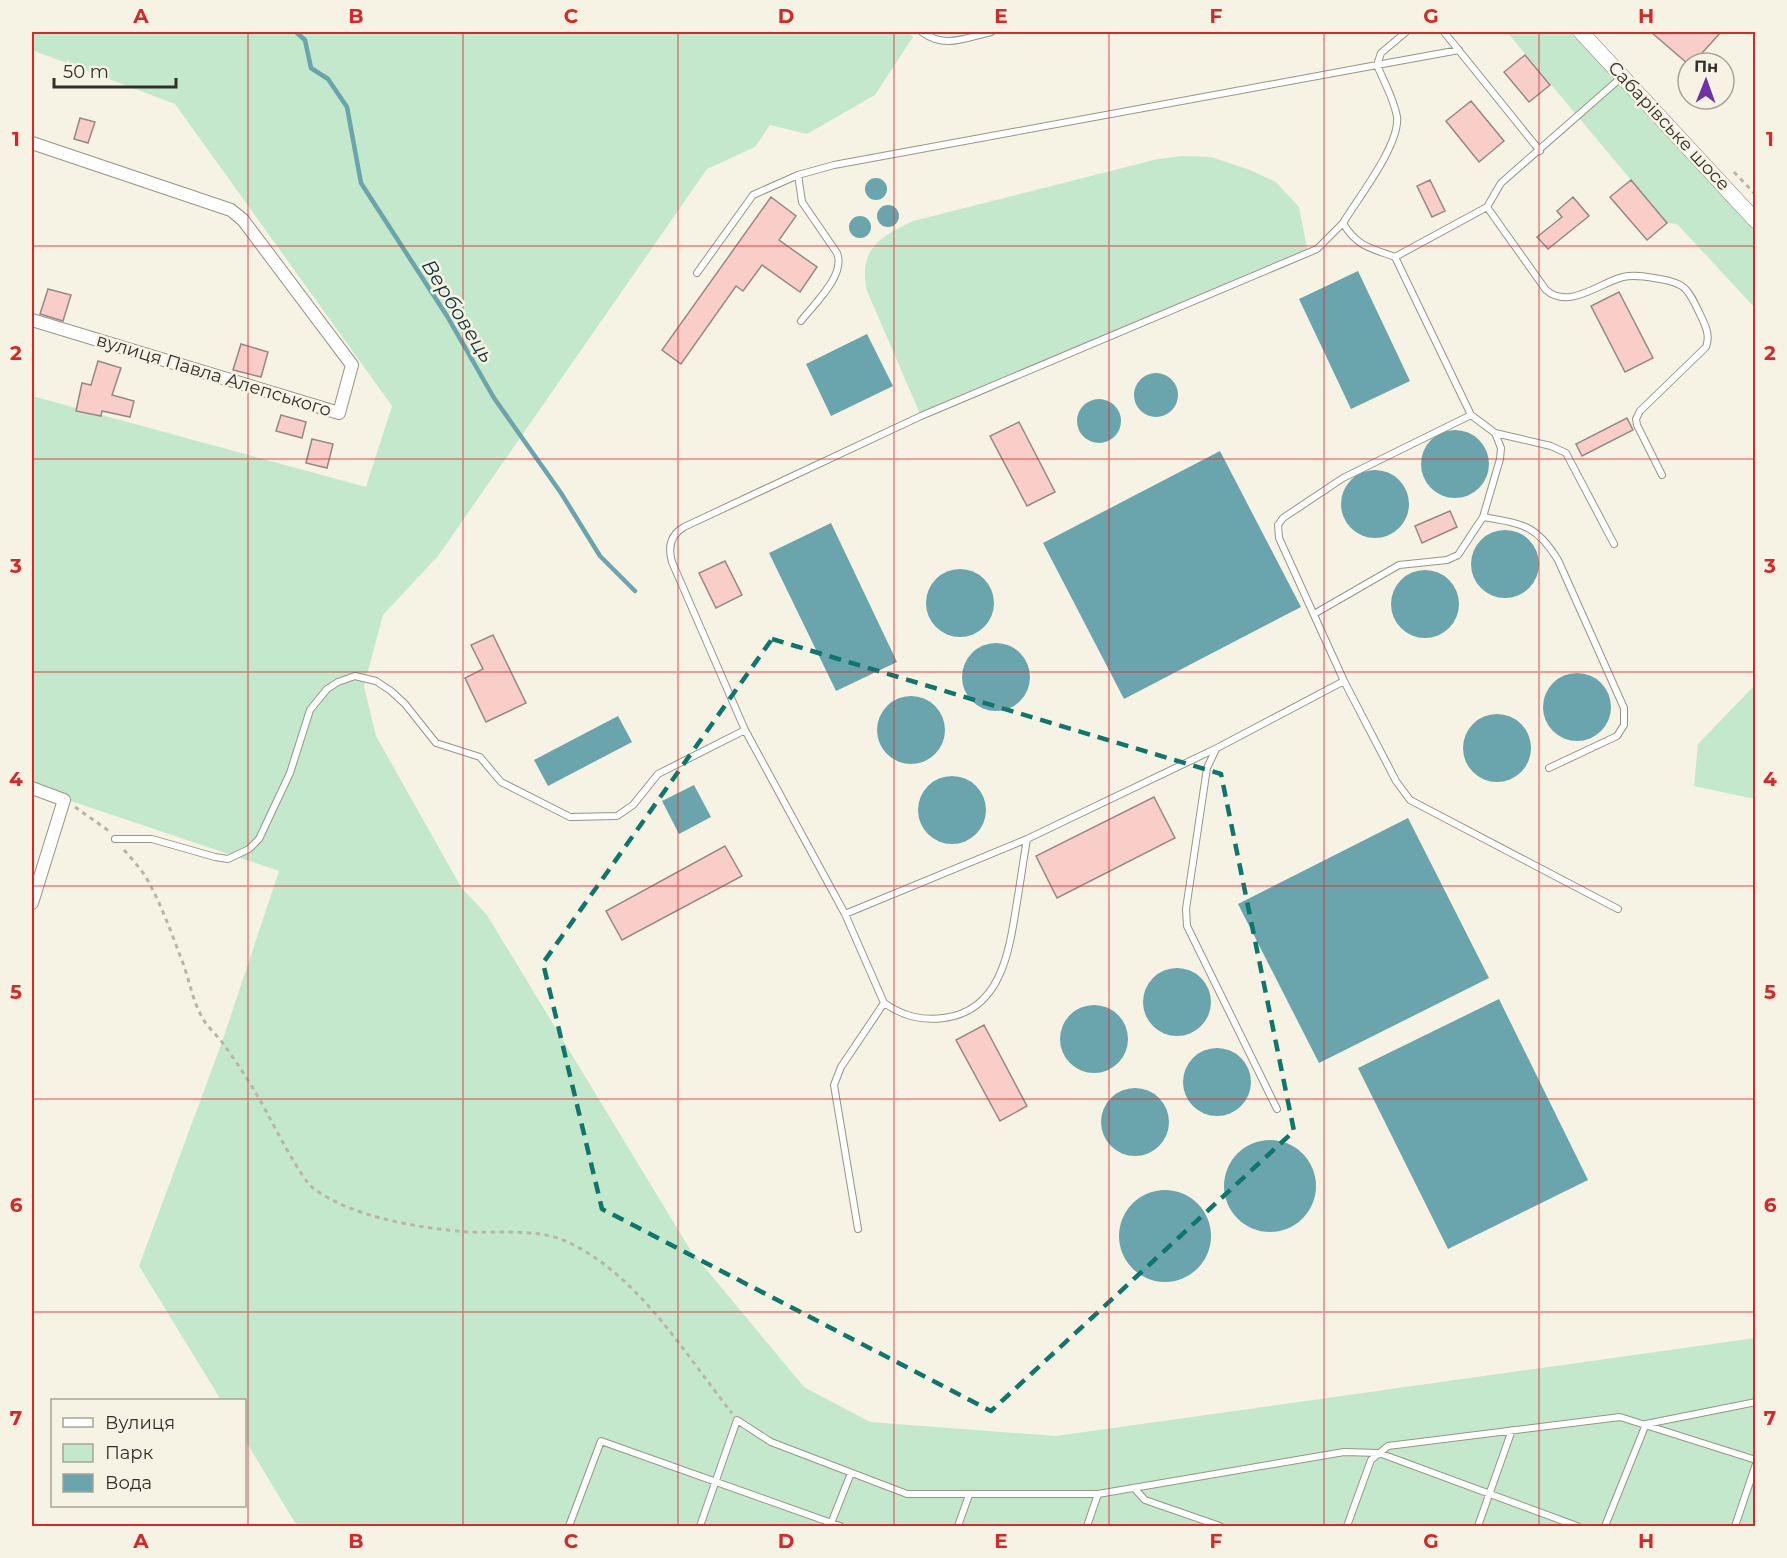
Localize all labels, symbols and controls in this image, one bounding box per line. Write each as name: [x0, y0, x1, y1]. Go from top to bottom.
text: A: [132, 4, 149, 28]
text: B: [348, 4, 364, 28]
text: C: [564, 4, 579, 28]
text: D: [778, 4, 794, 28]
text: E: [994, 4, 1008, 28]
text: F: [1210, 4, 1223, 28]
text: G: [1423, 4, 1439, 28]
text: H: [1638, 4, 1654, 28]
scale bar: [54, 51, 176, 89]
north arrow: [1676, 51, 1736, 111]
street label: Сабарівське шосе: [1603, 57, 1735, 195]
text: Пн: [1694, 57, 1718, 76]
text: 50 m: [63, 61, 109, 83]
text: 1: [12, 127, 20, 151]
text: 1: [1766, 127, 1774, 151]
water label: Вербовець: [417, 255, 499, 367]
street label: вулиця Павла Алепського: [94, 329, 334, 421]
text: 2: [10, 341, 22, 365]
text: 2: [1764, 341, 1776, 365]
text: 3: [9, 554, 22, 578]
text: 3: [1763, 554, 1776, 578]
text: 4: [9, 767, 23, 791]
text: 4: [1763, 767, 1777, 791]
text: 5: [10, 980, 22, 1004]
text: 5: [1764, 980, 1776, 1004]
text: 6: [10, 1193, 23, 1217]
text: 6: [1764, 1193, 1777, 1217]
legend: [51, 1399, 246, 1507]
text: 7: [10, 1406, 22, 1430]
text: 7: [1764, 1406, 1776, 1430]
text: Вулиця: [105, 1412, 175, 1434]
text: Парк: [105, 1442, 154, 1464]
text: Вода: [105, 1472, 152, 1494]
text: A: [132, 1529, 149, 1553]
text: B: [348, 1529, 364, 1553]
text: C: [564, 1529, 579, 1553]
text: D: [778, 1529, 794, 1553]
text: E: [994, 1529, 1008, 1553]
text: F: [1210, 1529, 1223, 1553]
text: G: [1423, 1529, 1439, 1553]
text: H: [1638, 1529, 1654, 1553]

